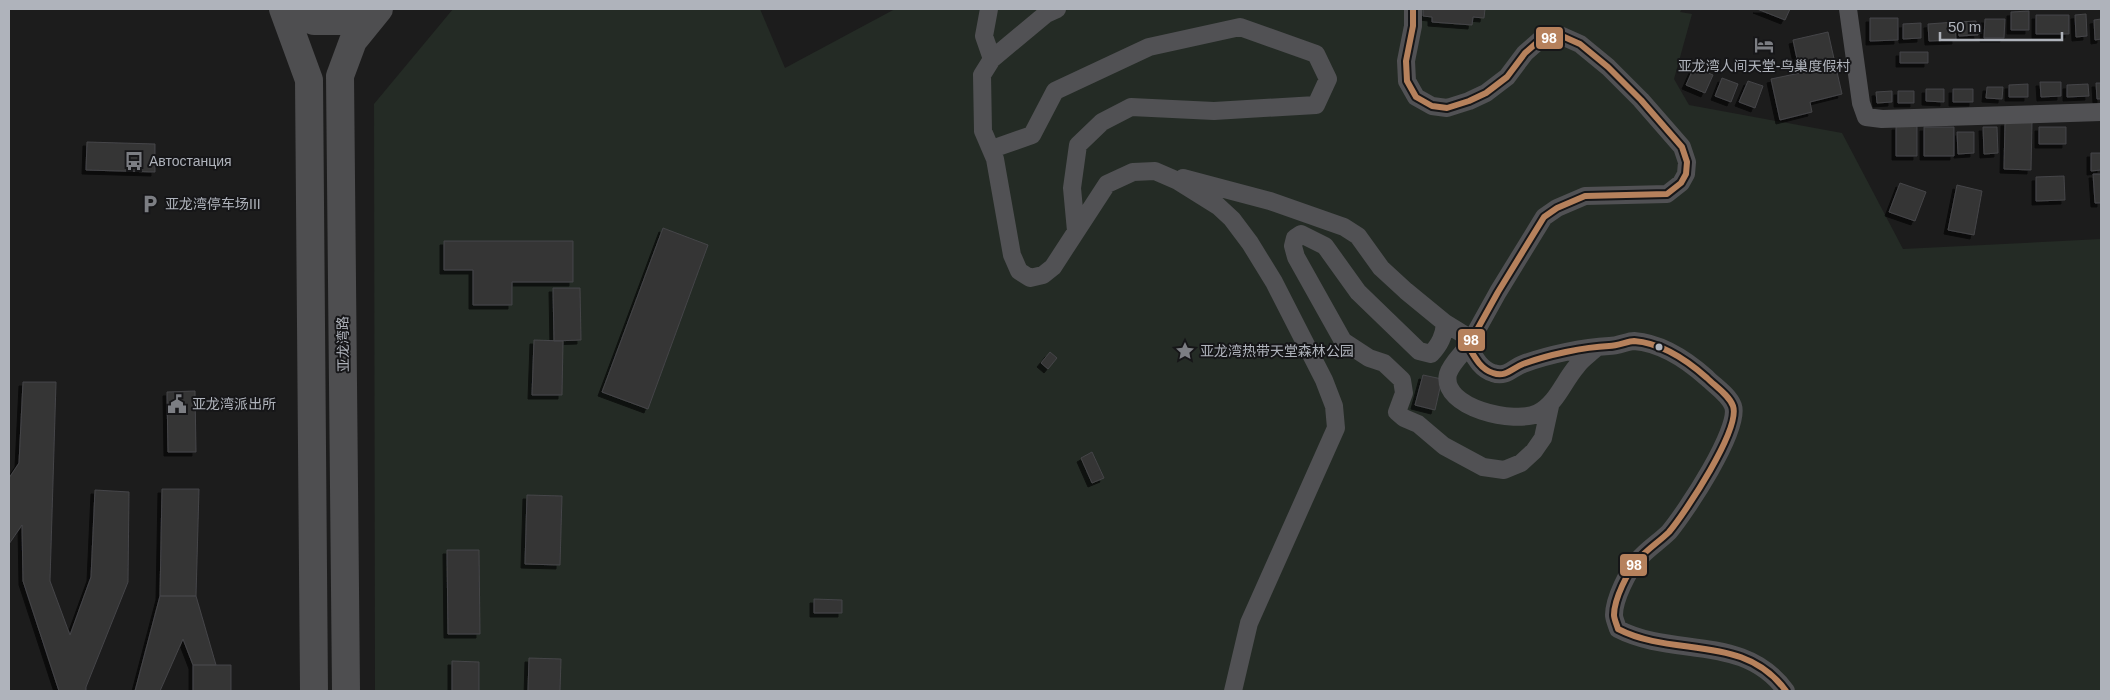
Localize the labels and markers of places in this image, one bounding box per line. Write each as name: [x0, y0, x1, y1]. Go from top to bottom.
hotel icon: 亚龙湾人间天堂-鸟巢度假村: [1753, 34, 1775, 56]
place label: 亚龙湾人间天堂-鸟巢度假村: [1678, 58, 1850, 74]
bus stop icon: Автостанция: [123, 150, 145, 172]
place label: Автостанция: [149, 153, 232, 169]
parking icon: 亚龙湾停车场III: [139, 193, 161, 215]
place label: 亚龙湾停车场III: [165, 196, 261, 212]
place icon: 亚龙湾热带天堂森林公园: [1174, 340, 1196, 362]
unlabelled marker: [1654, 342, 1664, 352]
place label: 亚龙湾热带天堂森林公园: [1200, 343, 1354, 359]
public building icon: 亚龙湾派出所: [166, 393, 188, 415]
place label: 亚龙湾派出所: [192, 396, 276, 412]

